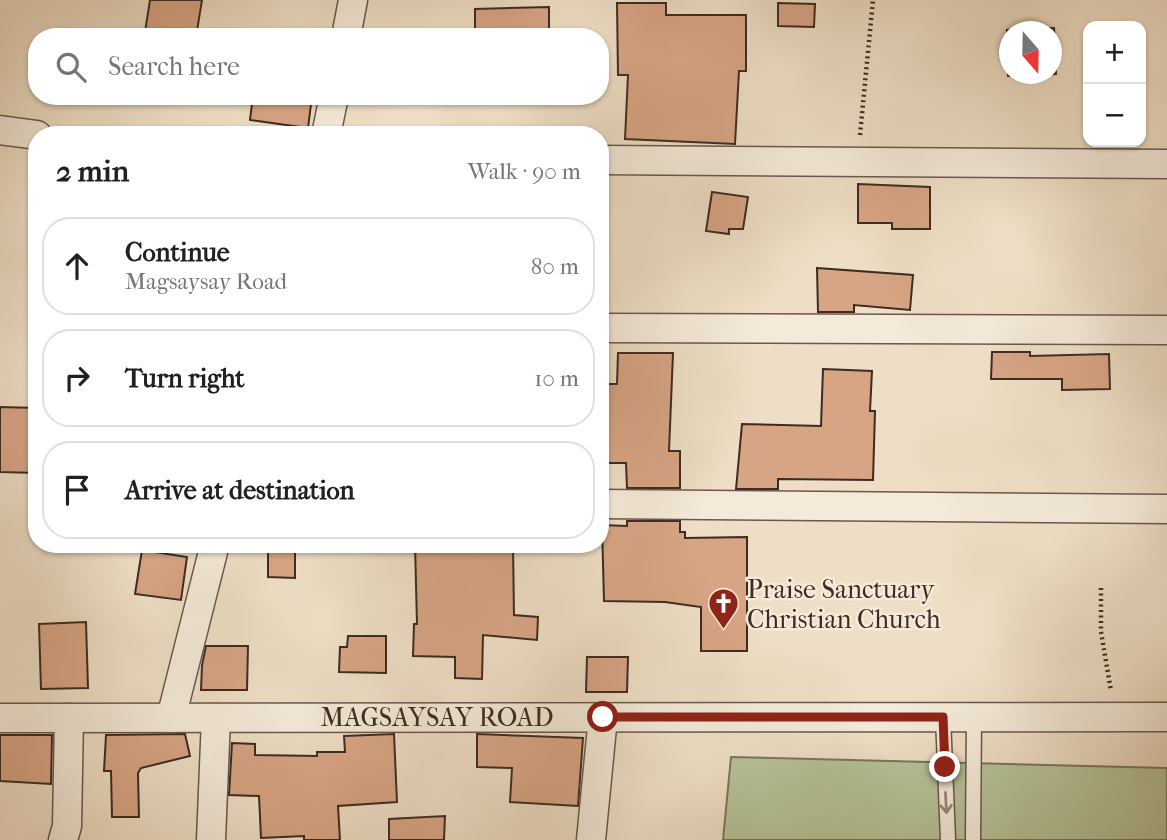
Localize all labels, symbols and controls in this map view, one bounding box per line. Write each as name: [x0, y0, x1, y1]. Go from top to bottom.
north arrow: [999, 21, 1062, 84]
map controls: [1083, 21, 1146, 147]
button: +: [1083, 21, 1146, 84]
search box: [28, 28, 609, 105]
icon: search: [52, 48, 90, 86]
text: Search here: [108, 51, 240, 82]
button: −: [1083, 84, 1146, 147]
text: 2 min: [56, 154, 129, 189]
text: Walk · 90 m: [468, 158, 581, 185]
text: Continue: [125, 237, 230, 268]
icon: ahead: [58, 247, 96, 285]
text: 80 m: [531, 253, 579, 280]
text: Magsaysay Road: [125, 268, 287, 295]
icon: right: [58, 359, 96, 397]
text: Turn right: [125, 363, 245, 394]
text: 10 m: [534, 365, 579, 392]
icon: arrive: [58, 471, 96, 509]
text: Arrive at destination: [125, 475, 355, 506]
place label: Praise Sanctuary Christian Church: [747, 574, 941, 635]
church icon: Praise Sanctuary Christian Church: [707, 587, 741, 631]
route start: [587, 701, 618, 732]
street label: MAGSAYSAY ROAD: [320, 702, 554, 733]
route end: [929, 751, 960, 782]
one-way arrow: [940, 791, 953, 814]

